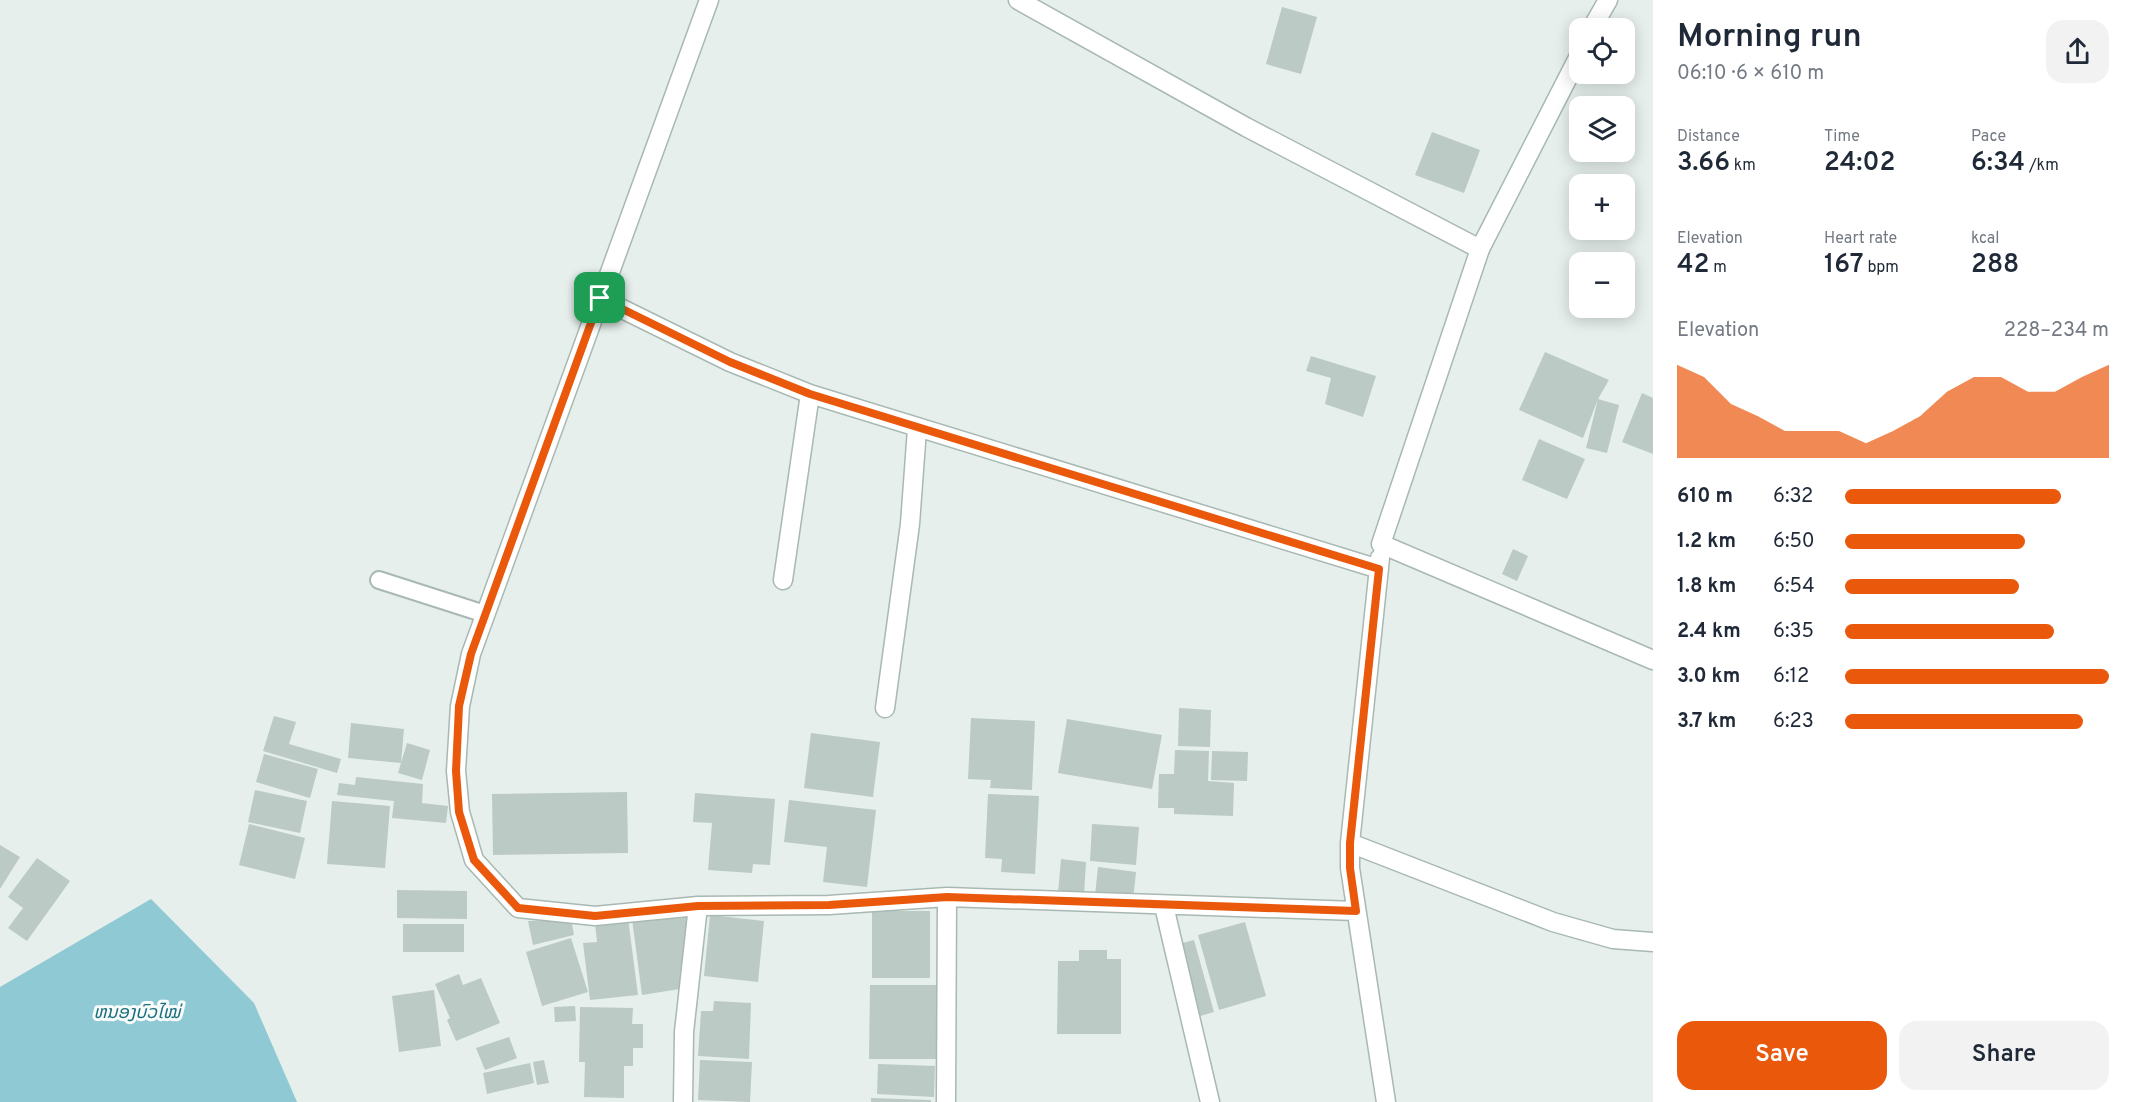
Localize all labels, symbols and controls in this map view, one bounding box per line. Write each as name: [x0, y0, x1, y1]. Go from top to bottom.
text: Morning run: [1677, 17, 1862, 59]
map controls: [1569, 18, 1635, 318]
button: locate: [1569, 18, 1635, 84]
button: share: [2046, 20, 2109, 83]
text: 06:10 · 6 × 610 m: [1677, 61, 1824, 87]
button: layers: [1569, 96, 1635, 162]
text: Distance: [1677, 127, 1740, 147]
text: Time: [1824, 127, 1860, 147]
text: Pace: [1971, 127, 2006, 147]
text: 3.66: [1677, 147, 1730, 180]
text: 24:02: [1824, 147, 1895, 180]
text: 6:34: [1971, 147, 2025, 180]
text: km: [1730, 156, 1756, 176]
text: /km: [2025, 156, 2059, 176]
button: +: [1569, 174, 1635, 240]
text: Elevation: [1677, 229, 1743, 249]
text: Heart rate: [1824, 229, 1897, 249]
text: kcal: [1971, 229, 1999, 249]
text: 42: [1677, 249, 1709, 282]
text: 167: [1824, 249, 1864, 282]
text: 288: [1971, 249, 2019, 282]
button: −: [1569, 252, 1635, 318]
text: m: [1709, 258, 1727, 278]
text: bpm: [1864, 258, 1899, 278]
pin: [574, 272, 625, 323]
icon: arrive: [583, 281, 616, 314]
text: Elevation: [1677, 318, 1759, 344]
text: 228–234 m: [2004, 318, 2109, 344]
text: 610 m: [1677, 484, 1733, 510]
text: 6:32: [1773, 484, 1813, 510]
text: 1.2 km: [1677, 529, 1736, 555]
text: 6:50: [1773, 529, 1815, 555]
text: 1.8 km: [1677, 574, 1736, 600]
text: 6:54: [1773, 574, 1815, 600]
text: 2.4 km: [1677, 619, 1741, 645]
text: 6:35: [1773, 619, 1814, 645]
text: 3.0 km: [1677, 664, 1740, 690]
text: 6:12: [1773, 664, 1809, 690]
text: 3.7 km: [1677, 709, 1736, 735]
text: 6:23: [1773, 709, 1814, 735]
water label: ຫນອງບົວໄໝ່: [93, 1002, 184, 1025]
button: Save: [1677, 1021, 1887, 1090]
button: Share: [1899, 1021, 2109, 1090]

